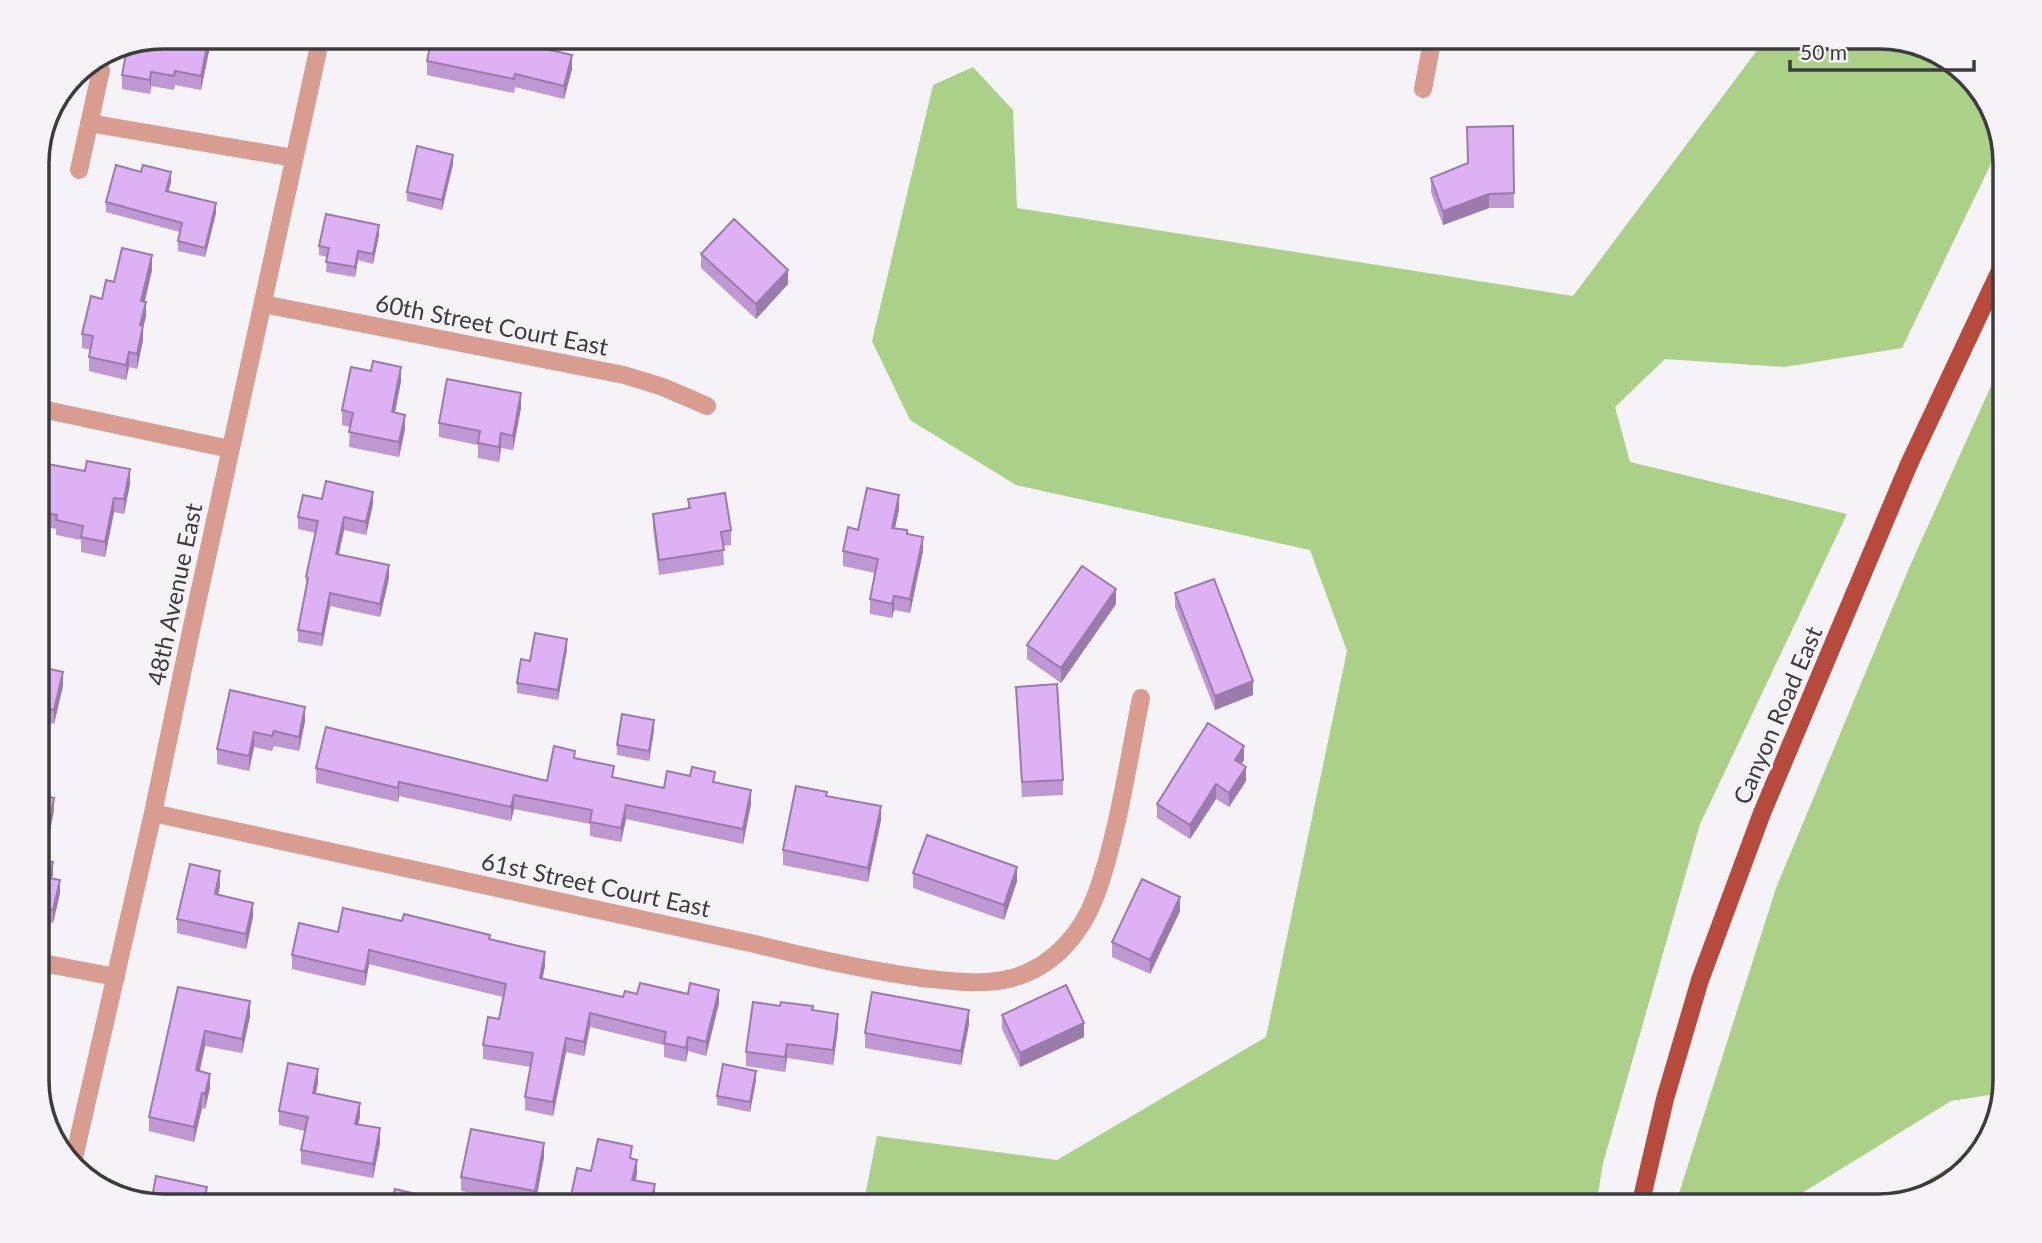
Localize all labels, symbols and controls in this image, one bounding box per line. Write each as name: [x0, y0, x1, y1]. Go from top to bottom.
scale bar: [1790, 28, 1974, 72]
text: 50 m: [1800, 39, 1847, 64]
street label: 60th Street Court East: [373, 287, 611, 361]
street label: 48th Avenue East: [141, 500, 208, 688]
street label: Canyon Road East: [1726, 621, 1828, 808]
street label: 61st Street Court East: [479, 846, 713, 923]

